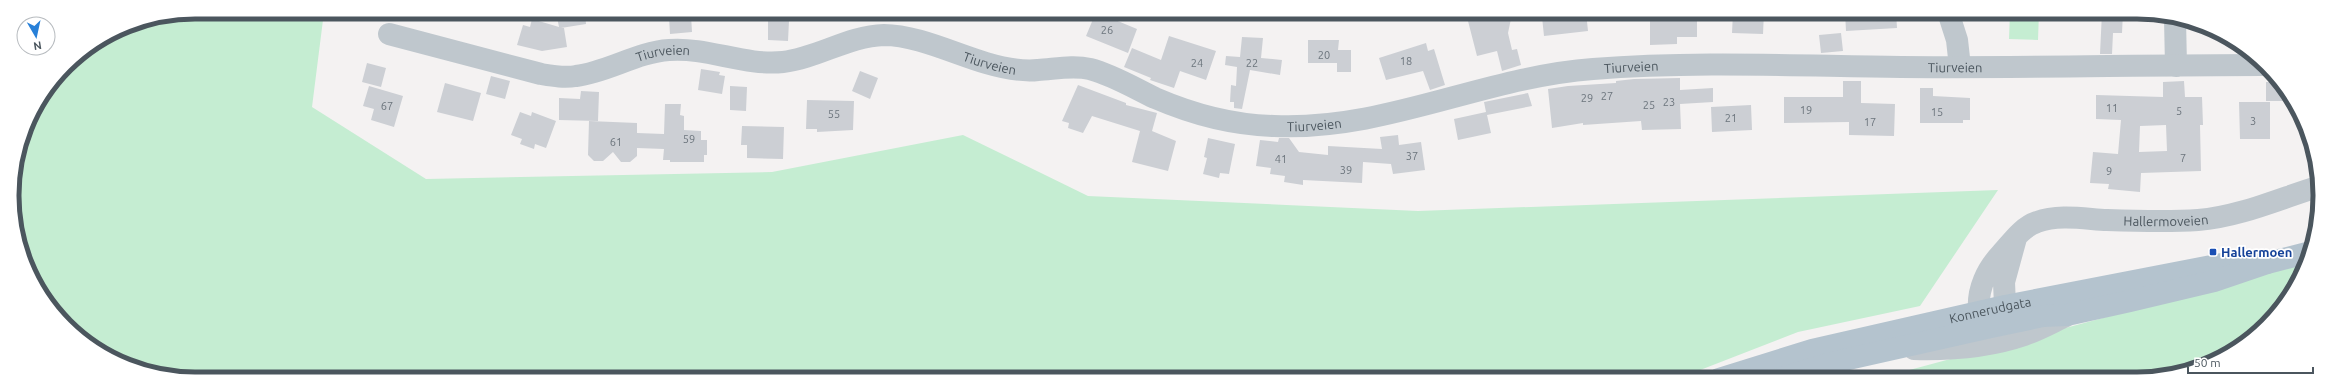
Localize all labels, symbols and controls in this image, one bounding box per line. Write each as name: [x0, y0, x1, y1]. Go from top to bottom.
north arrow: [16, 16, 56, 56]
house number: 26: [1101, 24, 1113, 36]
text: N: [33, 39, 43, 52]
street label: Tiurveien: [634, 43, 691, 64]
street label: Tiurveien: [961, 49, 1017, 77]
house number: 20: [1318, 49, 1330, 61]
house number: 18: [1400, 55, 1412, 67]
house number: 24: [1191, 57, 1203, 69]
house number: 22: [1246, 57, 1258, 69]
street label: Tiurveien: [1603, 59, 1659, 75]
street label: Tiurveien: [1928, 60, 1982, 74]
house number: 27: [1601, 90, 1613, 102]
house number: 29: [1581, 92, 1593, 104]
house number: 23: [1663, 96, 1675, 108]
house number: 25: [1643, 99, 1655, 111]
house number: 67: [381, 100, 393, 112]
house number: 11: [2106, 102, 2118, 114]
house number: 19: [1800, 104, 1812, 116]
house number: 5: [2176, 105, 2182, 117]
house number: 15: [1931, 106, 1943, 118]
house number: 55: [828, 108, 840, 120]
house number: 21: [1725, 112, 1737, 124]
house number: 3: [2250, 115, 2256, 127]
street label: Tiurveien: [1287, 116, 1342, 133]
house number: 17: [1864, 116, 1876, 128]
house number: 59: [683, 133, 695, 145]
house number: 61: [610, 136, 622, 148]
house number: 37: [1406, 150, 1418, 162]
house number: 7: [2180, 152, 2186, 164]
house number: 41: [1275, 153, 1287, 165]
house number: 39: [1340, 164, 1352, 176]
house number: 9: [2106, 165, 2112, 177]
street label: Hallermoveien: [2123, 212, 2209, 228]
place label: Hallermoen: [2221, 245, 2292, 259]
marker: Hallermoen: [2208, 247, 2218, 257]
street label: Konnerudgata: [1948, 294, 2032, 326]
scale bar: [2188, 349, 2313, 375]
text: 50 m: [2194, 356, 2221, 369]

